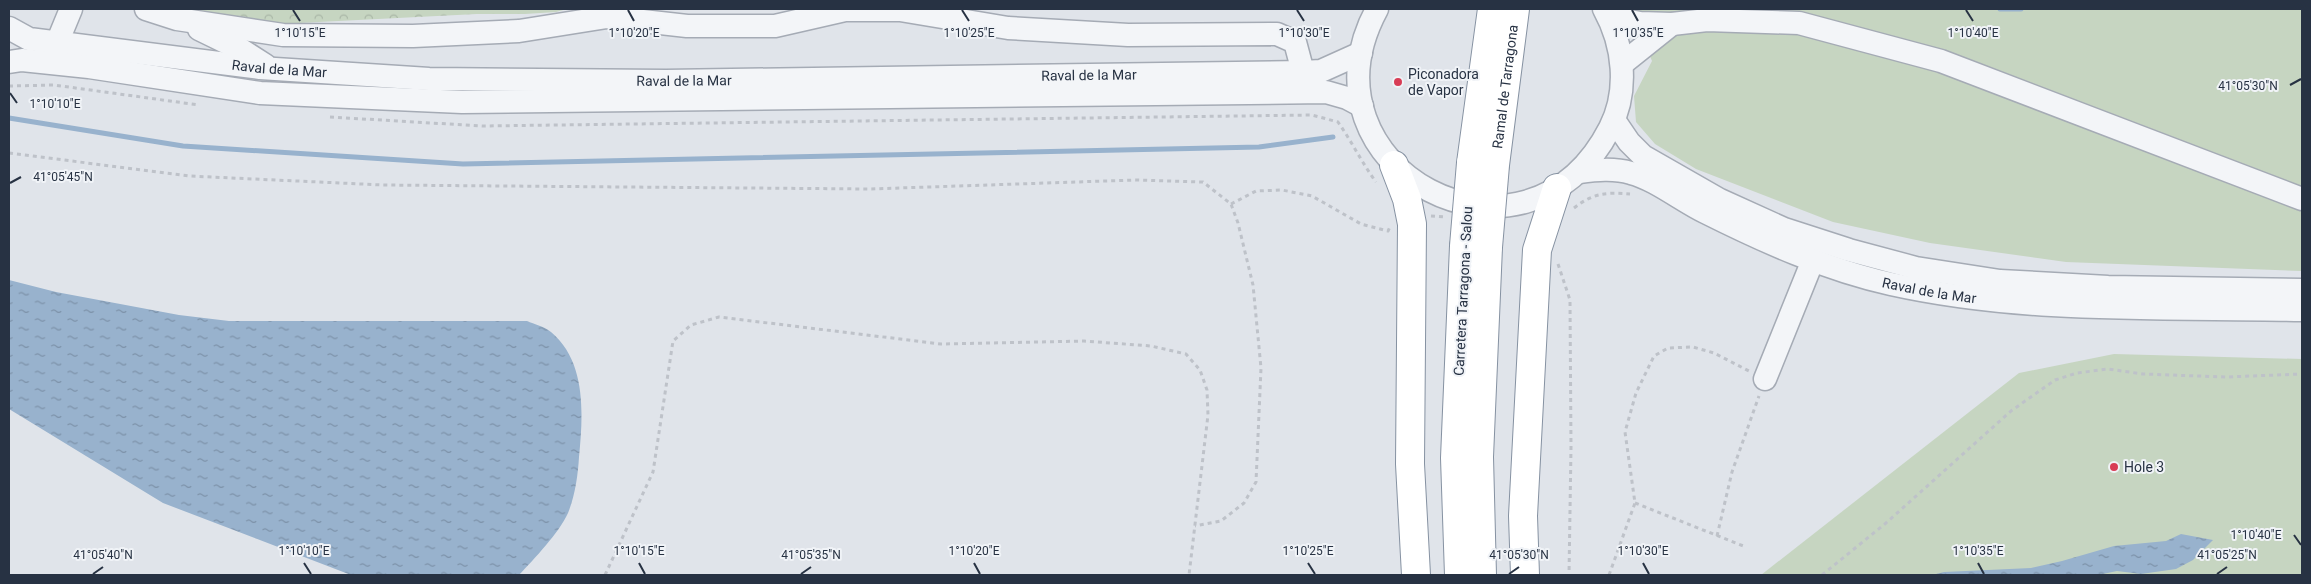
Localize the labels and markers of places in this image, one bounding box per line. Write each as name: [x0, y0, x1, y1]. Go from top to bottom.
place label: Piconadora de Vapor: [1408, 66, 1479, 98]
marker: Piconadora de Vapor: [1392, 76, 1404, 88]
place label: Hole 3: [2124, 459, 2164, 475]
marker: Hole 3: [2108, 461, 2120, 473]

